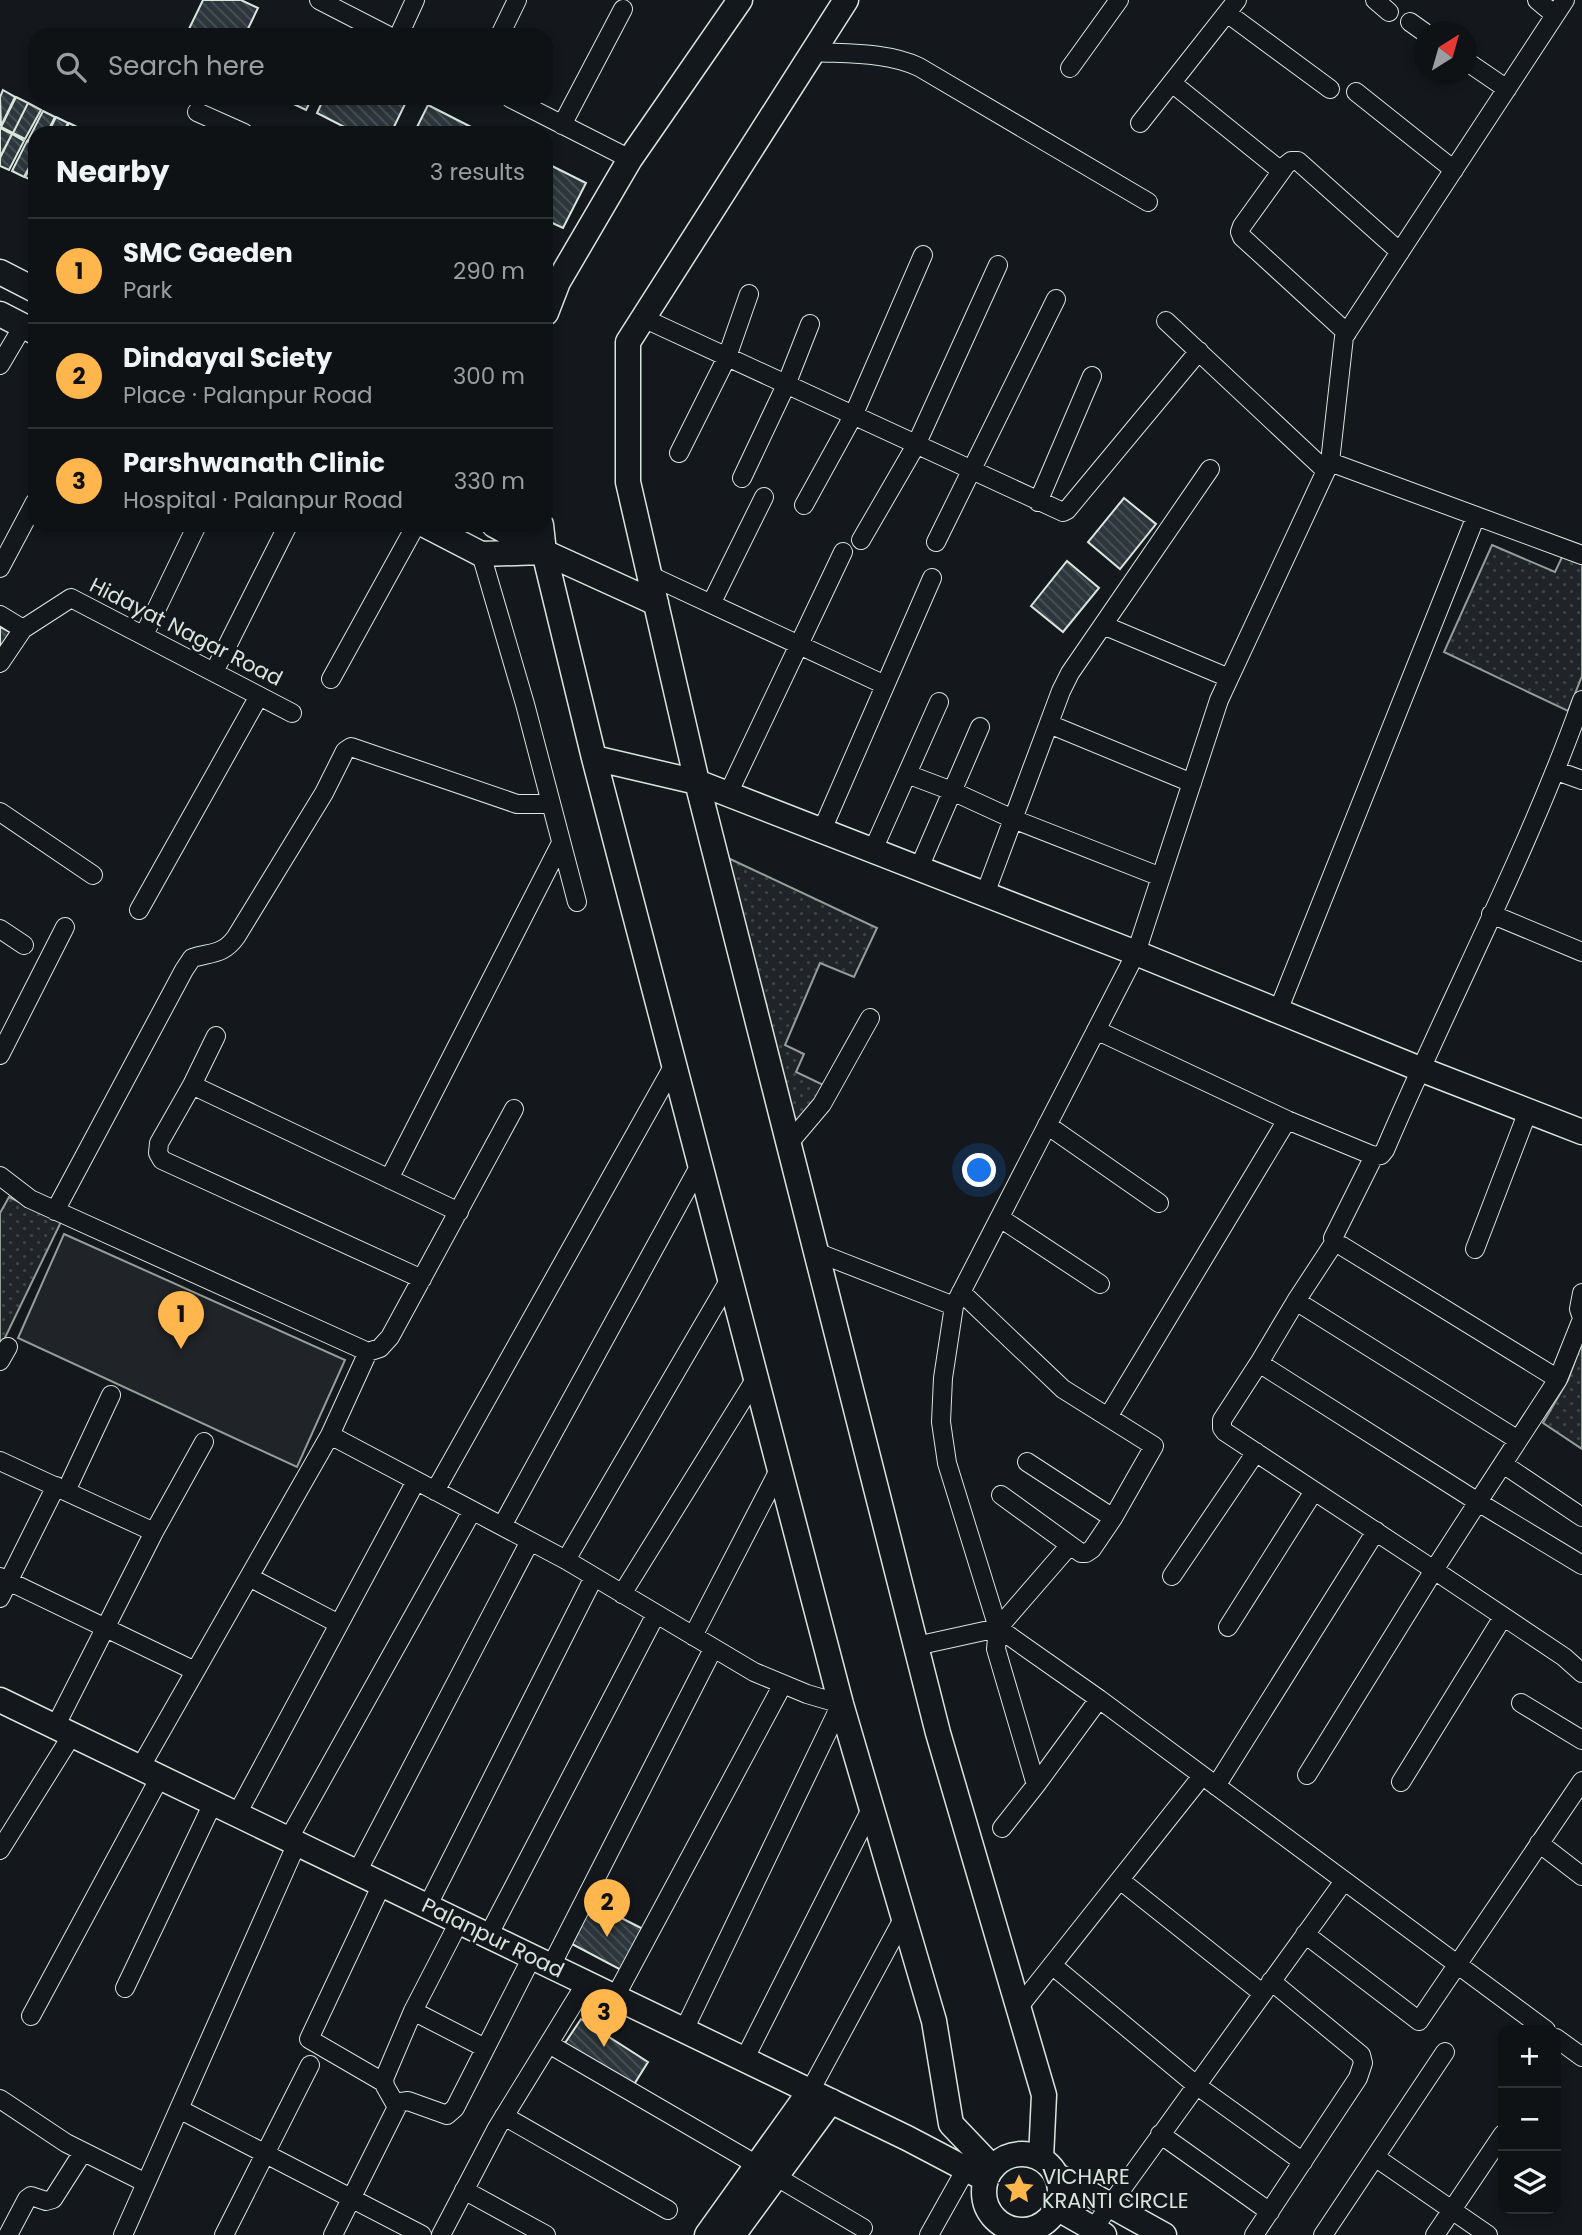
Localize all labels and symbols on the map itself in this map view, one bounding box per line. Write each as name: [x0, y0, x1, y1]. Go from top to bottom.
north arrow: [1414, 21, 1477, 84]
street label: Hidayat Nagar Road: [85, 570, 288, 693]
your location: [962, 1153, 996, 1187]
pin: 1: [158, 1291, 204, 1349]
pin: 2: [584, 1879, 630, 1937]
street label: Palanpur Road: [417, 1891, 569, 1985]
pin: 3: [581, 1989, 627, 2047]
place label: VICHARE KRANTI CIRCLE: [1042, 2162, 1189, 2215]
place icon: VICHARE KRANTI CIRCLE: [1002, 2172, 1036, 2206]

